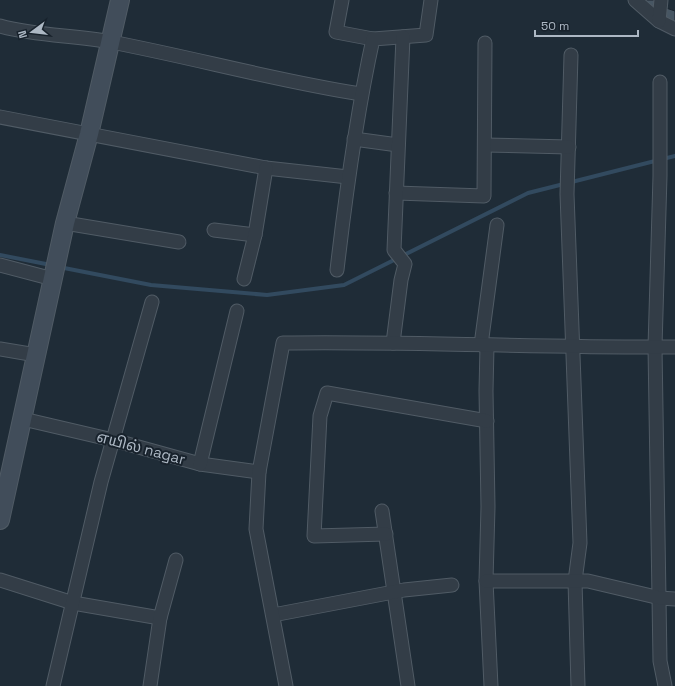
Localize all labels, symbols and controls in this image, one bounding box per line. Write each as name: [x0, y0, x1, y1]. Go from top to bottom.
north arrow: [12, 12, 52, 52]
scale bar: [535, 12, 638, 38]
text: 50 m: [541, 18, 569, 34]
text: N: [15, 29, 30, 40]
street label: எயில் nagar: [95, 427, 188, 469]

